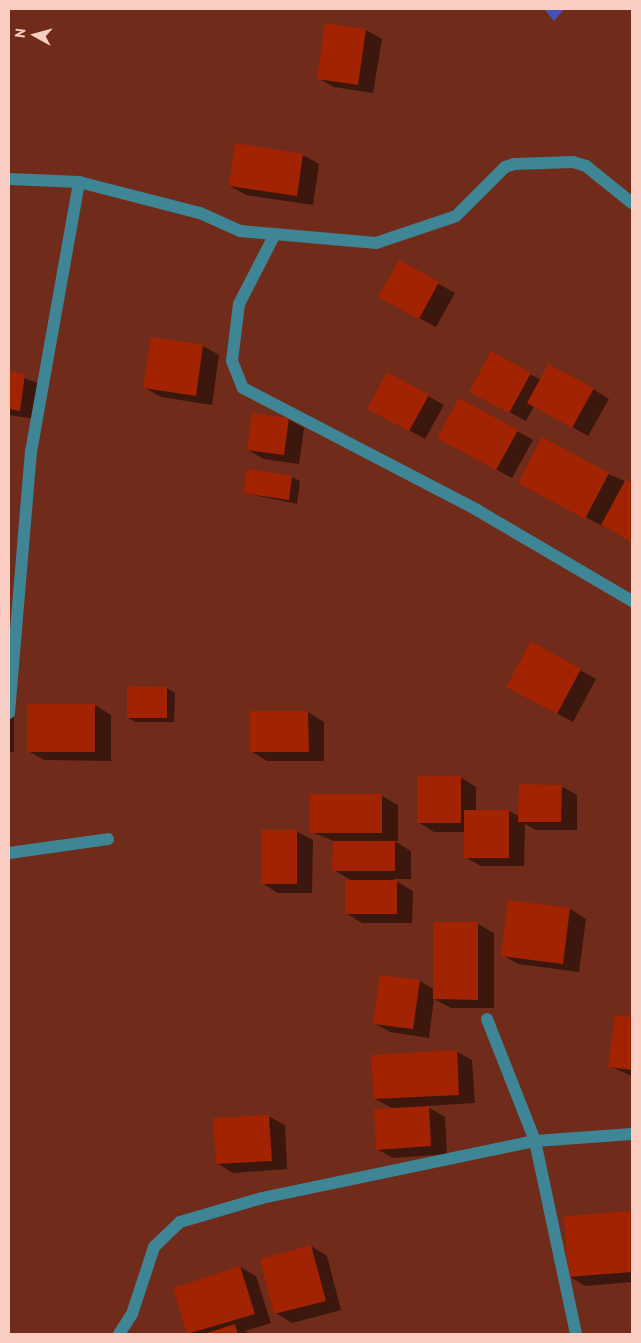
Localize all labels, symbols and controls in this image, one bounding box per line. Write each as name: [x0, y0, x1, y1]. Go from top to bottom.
north arrow: [10, 10, 60, 60]
text: N: [11, 28, 30, 39]

